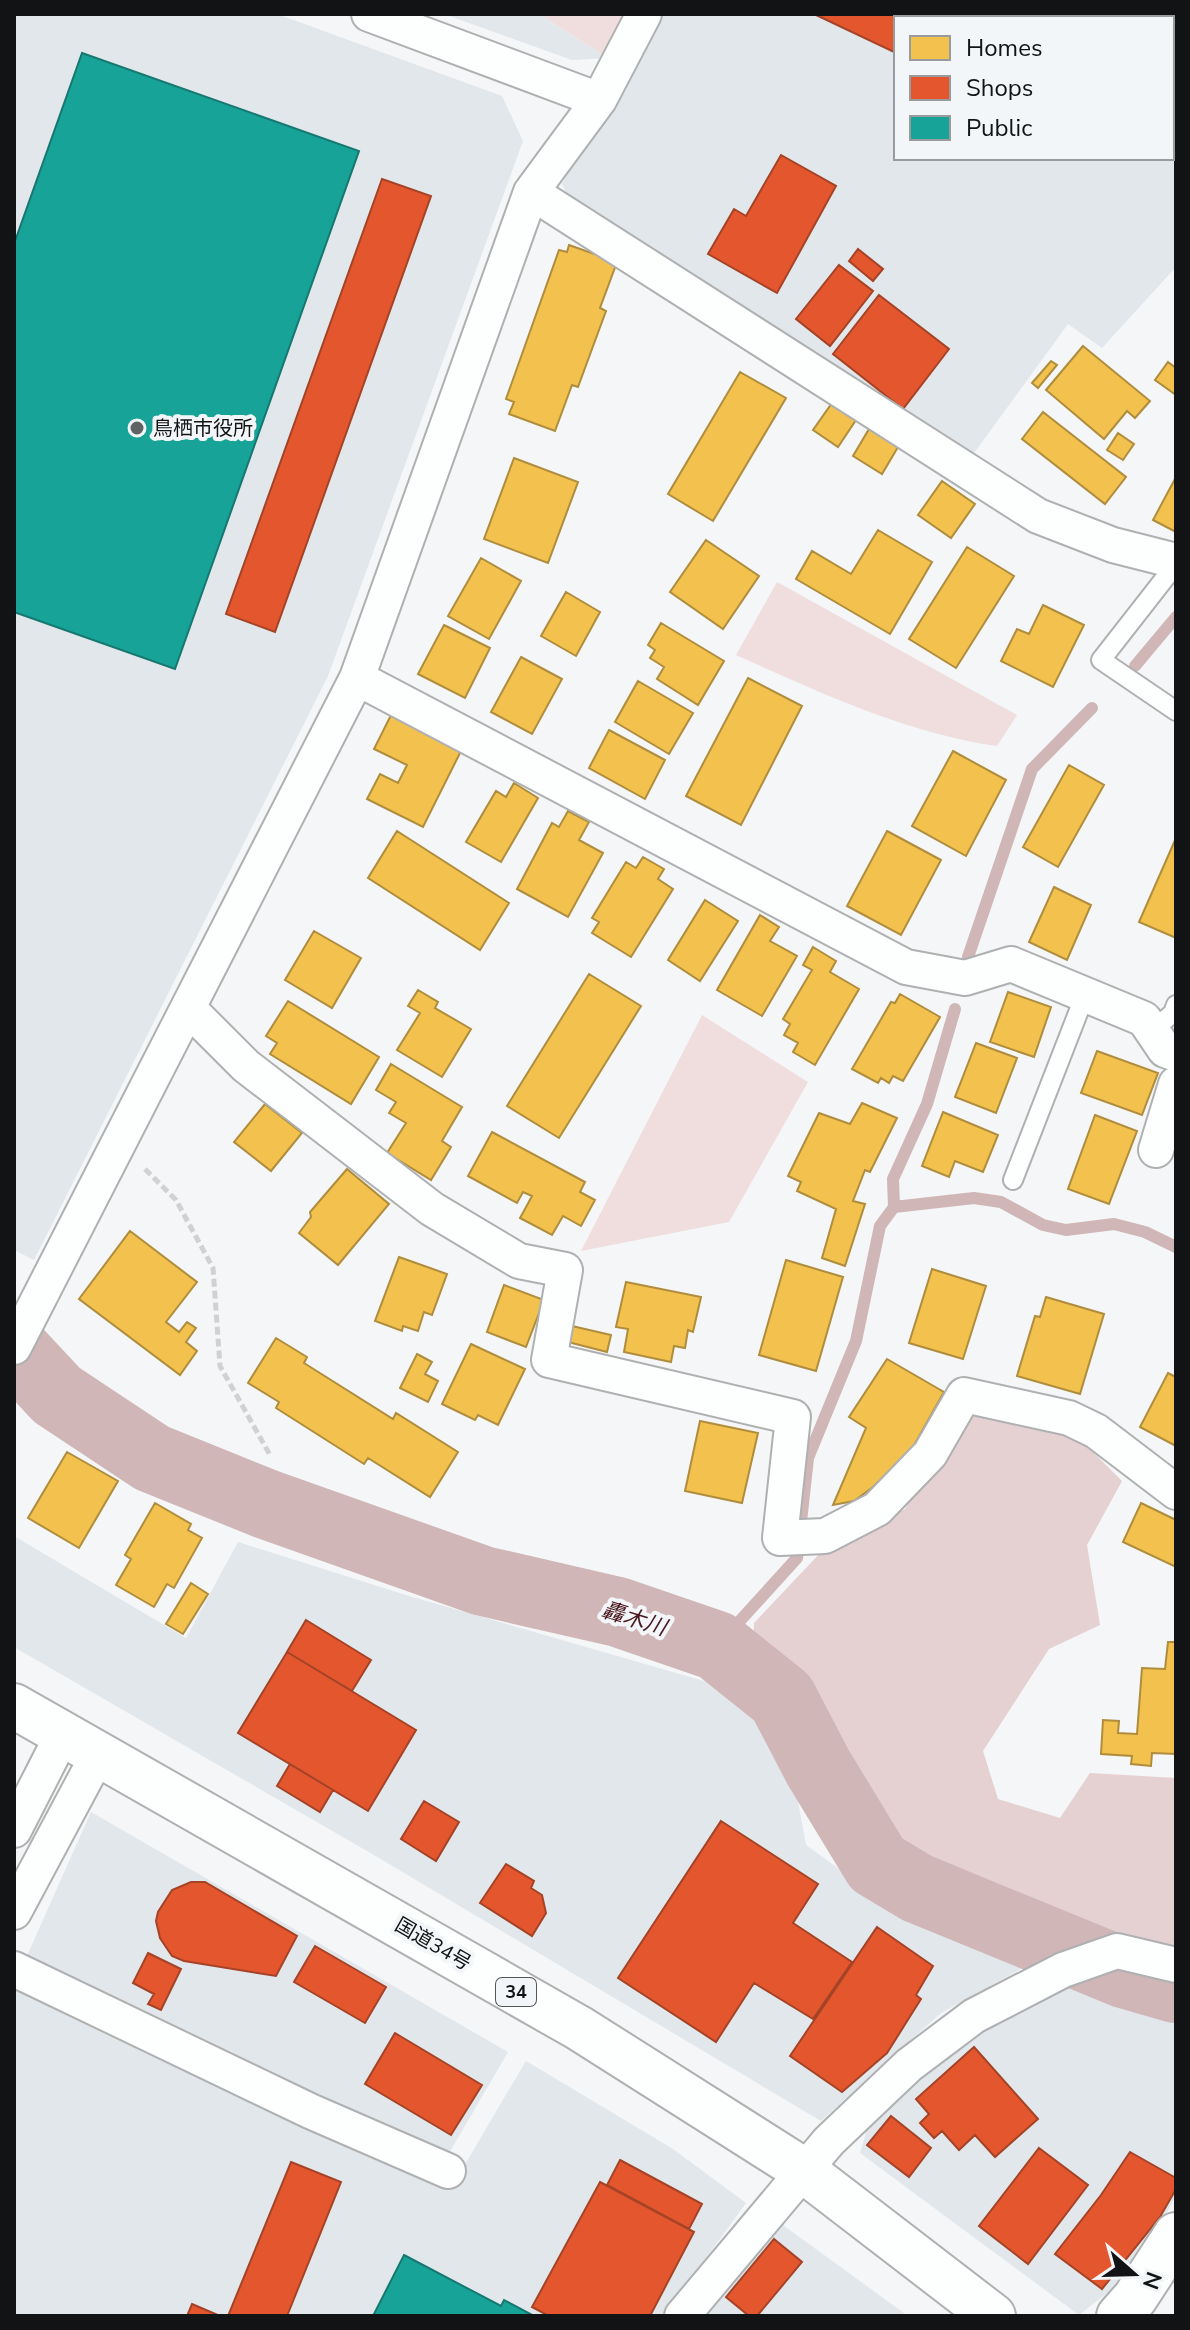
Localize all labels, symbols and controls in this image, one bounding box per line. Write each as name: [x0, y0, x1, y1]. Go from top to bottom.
legend: [894, 16, 1174, 160]
text: Homes: [966, 32, 1042, 64]
text: Shops: [966, 72, 1033, 104]
text: Public: [966, 112, 1032, 144]
place label: 鳥栖市役所: [153, 415, 253, 442]
marker: 鳥栖市役所: [128, 419, 146, 437]
water label: 轟木川: [598, 1595, 672, 1644]
street label: 国道34号: [390, 1911, 476, 1977]
road number: 34: [496, 1978, 536, 2006]
north arrow: [1094, 2234, 1174, 2314]
text: N: [1135, 2268, 1169, 2293]

